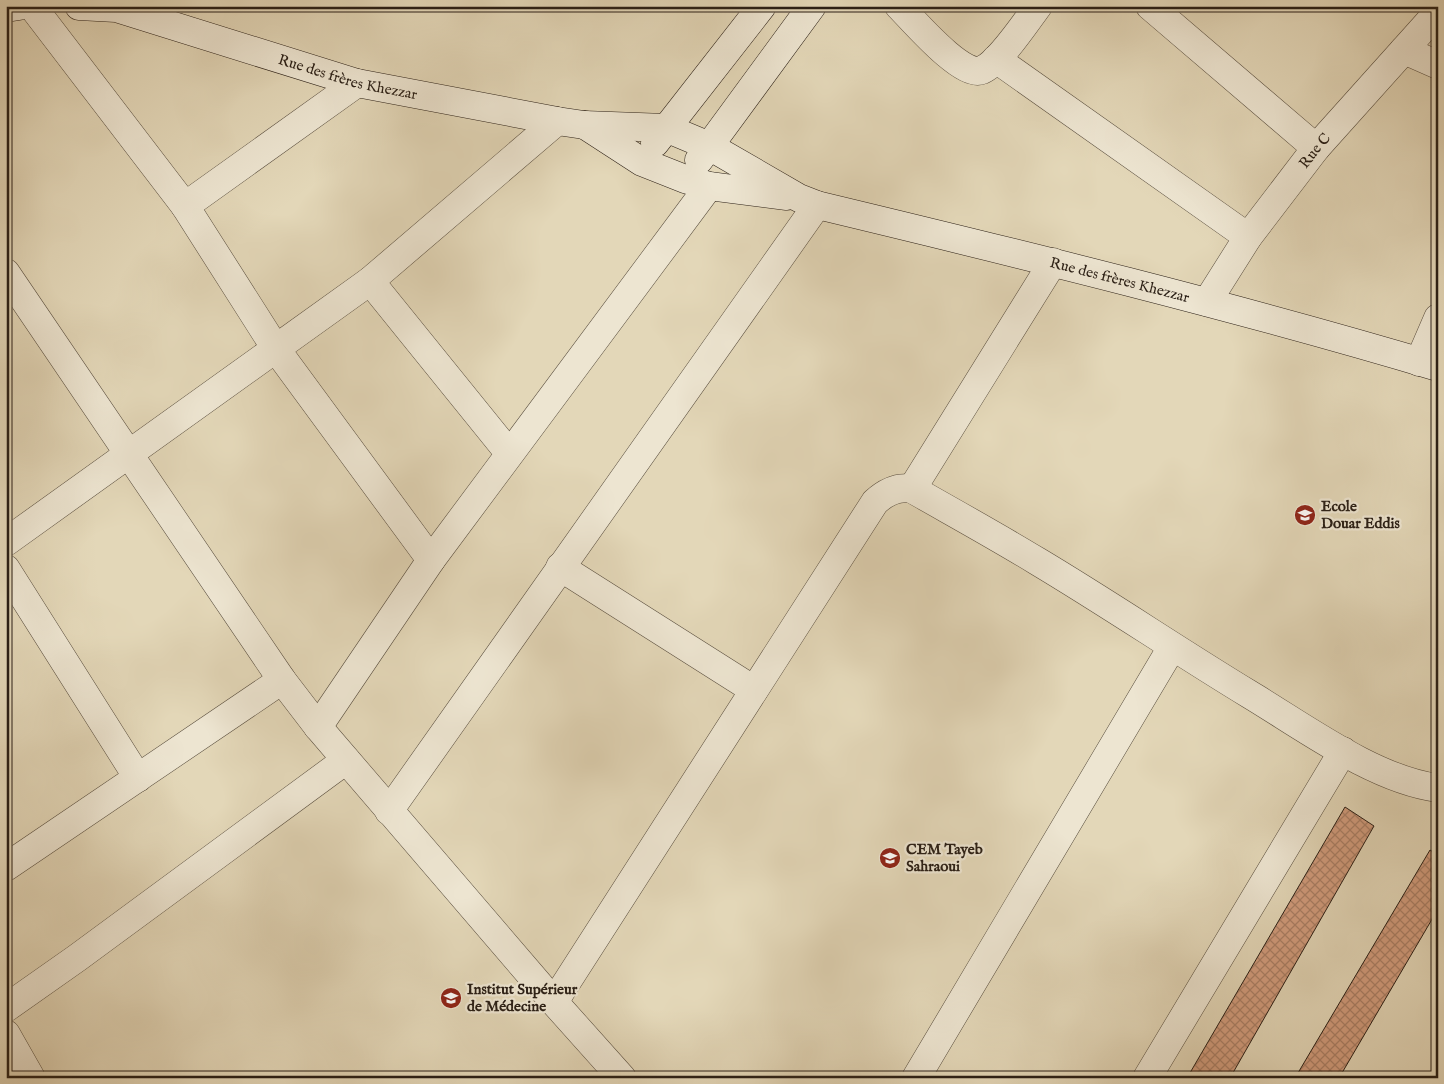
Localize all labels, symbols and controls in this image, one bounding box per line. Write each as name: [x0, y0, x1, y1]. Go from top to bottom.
street label: Rue des frères Khezzar: [276, 50, 419, 104]
street label: Rue C: [1295, 129, 1335, 172]
street label: Rue des frères Khezzar: [1048, 253, 1192, 307]
place label: Ecole Douar Eddis: [1321, 497, 1401, 533]
school or university icon: Ecole Douar Eddis: [1293, 503, 1317, 527]
place label: CEM Tayeb Sahraoui: [906, 840, 983, 876]
school or university icon: CEM Tayeb Sahraoui: [878, 846, 902, 870]
place label: Institut Supérieur de Médecine: [467, 980, 578, 1016]
school or university icon: Institut Supérieur de Médecine: [439, 986, 463, 1010]

